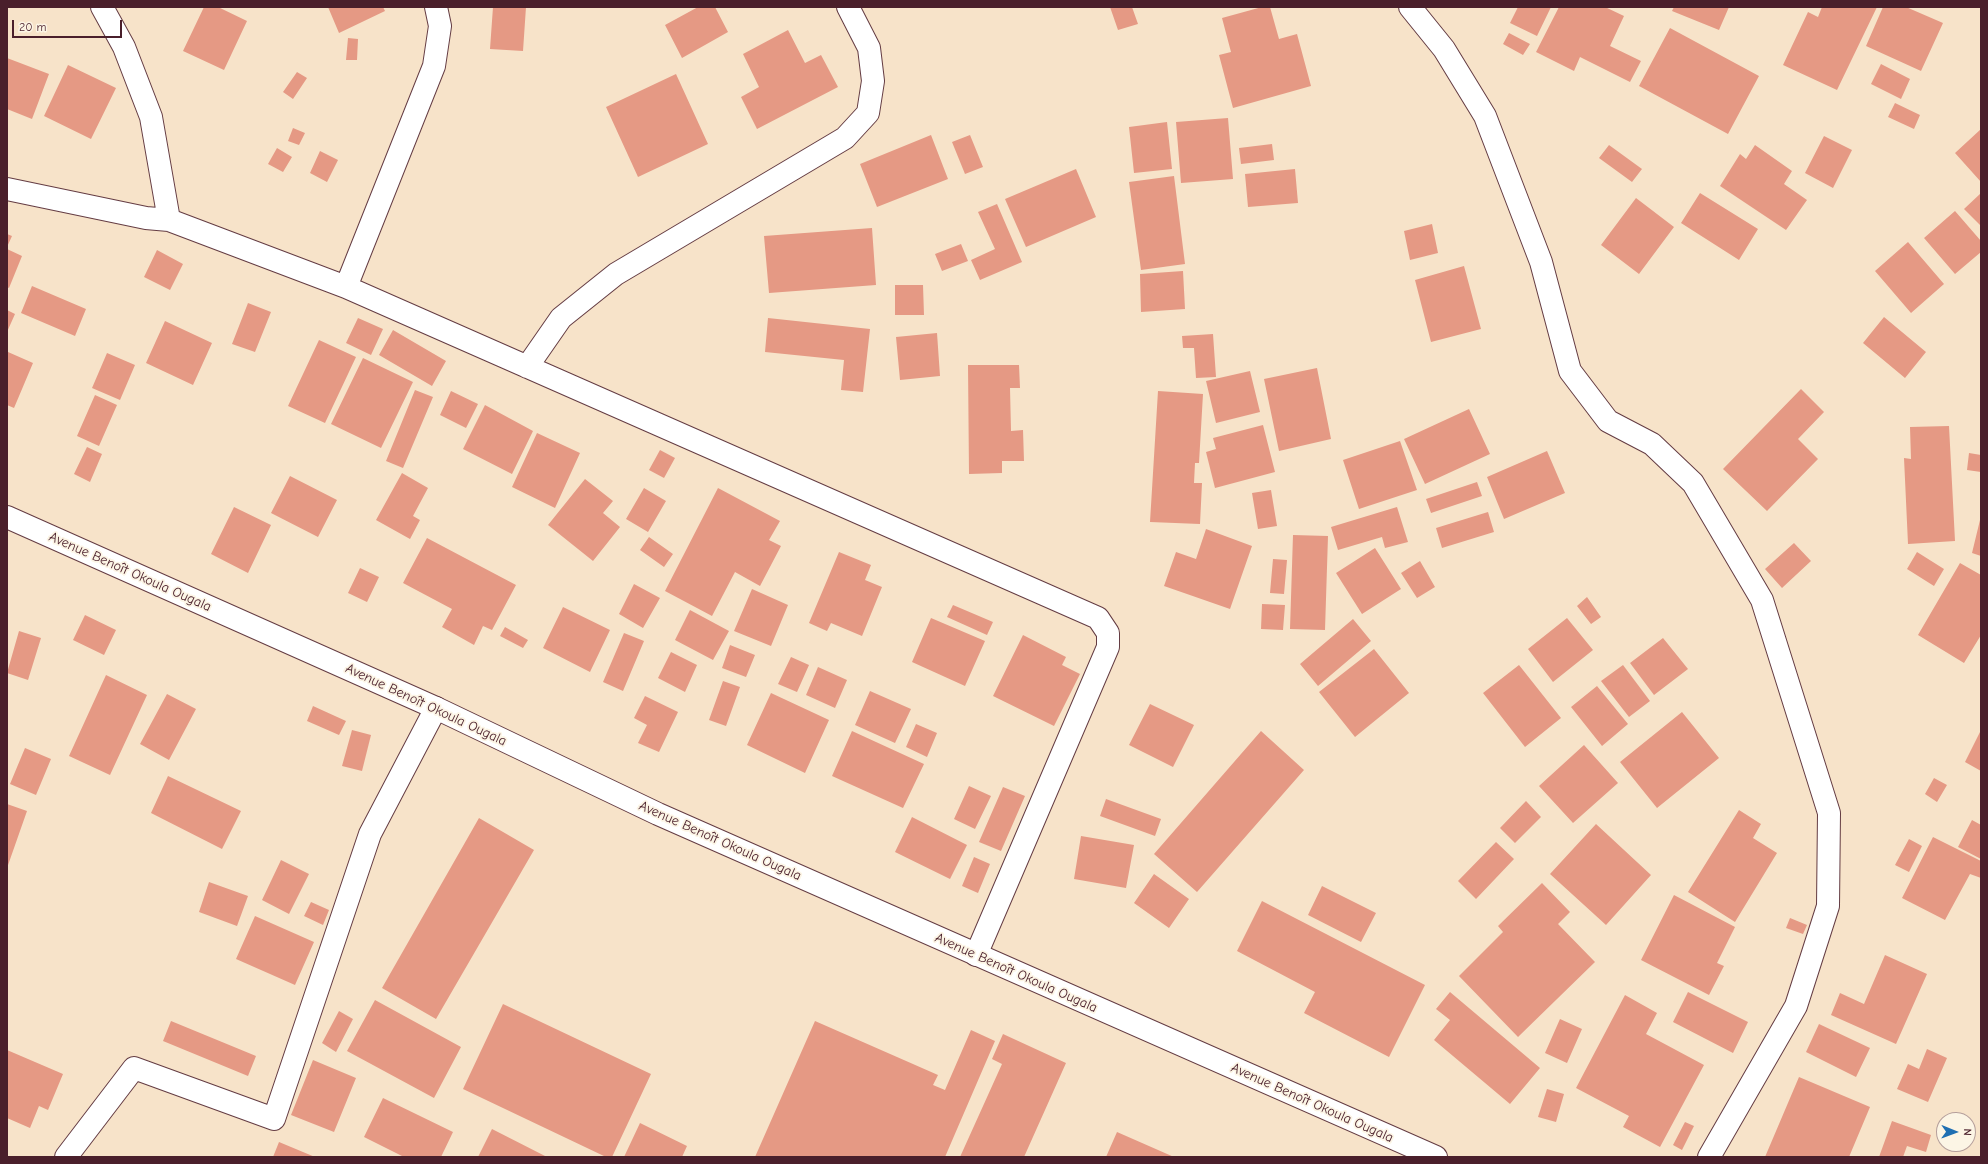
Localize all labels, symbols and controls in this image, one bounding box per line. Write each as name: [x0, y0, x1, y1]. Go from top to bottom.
scale bar: [14, 12, 124, 38]
text: 20 m: [19, 20, 47, 34]
street label: Avenue Benoît Okoula Ougala: [46, 529, 214, 615]
street label: Avenue Benoît Okoula Ougala: [343, 660, 509, 750]
street label: Avenue Benoît Okoula Ougala: [636, 798, 804, 884]
street label: Avenue Benoît Okoula Ougala: [932, 930, 1100, 1016]
street label: Avenue Benoît Okoula Ougala: [1228, 1060, 1396, 1146]
north arrow: [1936, 1112, 1976, 1152]
text: N: [1961, 1128, 1974, 1136]

